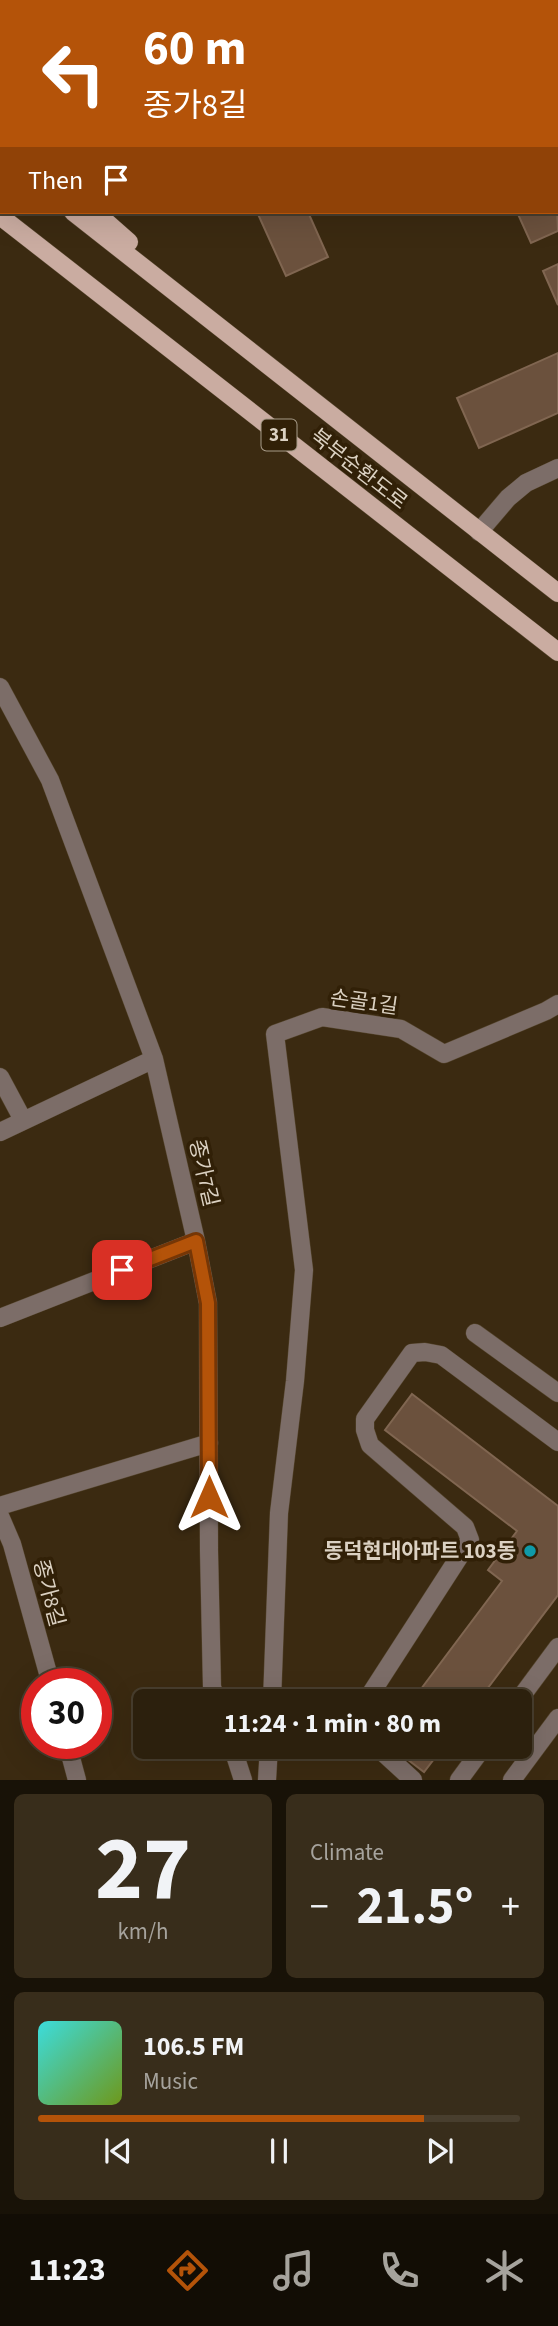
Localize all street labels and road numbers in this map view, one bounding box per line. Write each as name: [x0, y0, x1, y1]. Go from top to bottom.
road number: 31: [262, 420, 296, 450]
street label: 북부순환도로: [304, 421, 414, 517]
street label: 손골1길: [328, 982, 400, 1022]
street label: 종가7길: [182, 1136, 226, 1210]
street label: 종가8길: [26, 1556, 72, 1630]

